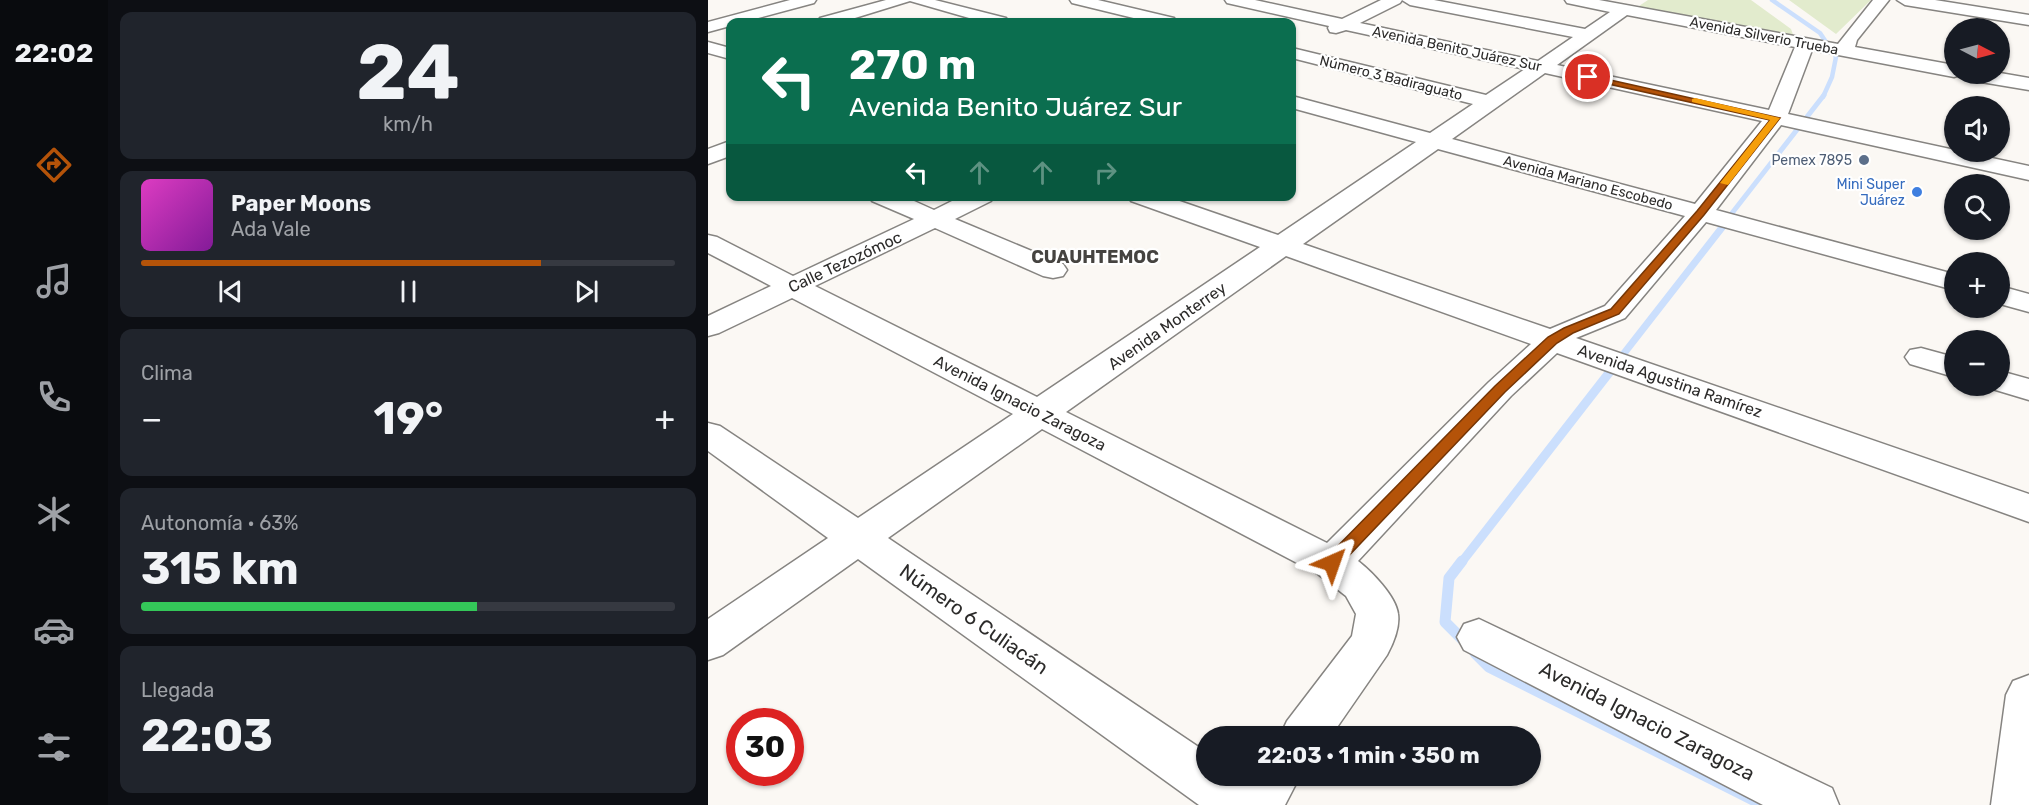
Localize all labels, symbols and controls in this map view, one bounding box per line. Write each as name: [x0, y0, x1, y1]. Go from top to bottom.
street label: Avenida Silverio Trueba: [1688, 13, 1840, 59]
north arrow: [1944, 18, 2010, 84]
map controls: [1944, 18, 2010, 396]
street label: Avenida Benito Juárez Sur: [1371, 23, 1544, 75]
text: 24: [356, 26, 460, 119]
text: 22:02: [15, 37, 93, 69]
text: 270 m: [849, 40, 976, 90]
icon: left: [750, 42, 828, 120]
pin: [1562, 51, 1613, 102]
street label: Número 3 Badiraguato: [1318, 52, 1464, 104]
icon: arrive: [1571, 60, 1604, 93]
text: Avenida Benito Juárez Sur: [849, 91, 1182, 123]
button: sound: [1944, 96, 2010, 162]
text: km/h: [383, 112, 433, 136]
icon: directions: [33, 144, 75, 186]
street label: Avenida Mariano Escobedo: [1501, 152, 1675, 214]
place label: Pemex 7895: [1771, 152, 1852, 169]
marker: Pemex 7895: [1857, 153, 1871, 167]
icon: left: [900, 156, 933, 189]
icon: ahead: [963, 156, 996, 189]
icon: ahead: [1026, 156, 1059, 189]
icon: right: [1089, 156, 1122, 189]
button: search: [1944, 174, 2010, 240]
place label: Mini Super Juárez: [1837, 176, 1906, 209]
marker: Mini Super Juárez: [1910, 185, 1924, 199]
text: Paper Moons: [231, 190, 371, 217]
text: Ada Vale: [231, 217, 311, 241]
street label: Calle Tezozómoc: [785, 227, 905, 297]
district label: CUAUHTEMOC: [1031, 246, 1159, 268]
button: +: [1944, 252, 2010, 318]
icon: music: [33, 260, 75, 302]
icon: previous: [214, 275, 247, 308]
icon: pause: [392, 275, 425, 308]
icon: next: [570, 275, 603, 308]
street label: Avenida Monterrey: [1104, 278, 1230, 374]
button: −: [1944, 330, 2010, 396]
street label: Avenida Agustina Ramírez: [1575, 340, 1765, 422]
street label: Avenida Ignacio Zaragoza: [931, 351, 1109, 455]
text: Clima: [141, 361, 193, 385]
icon: phone: [33, 376, 75, 418]
text: 19°: [374, 392, 443, 445]
text: −: [141, 399, 162, 438]
text: +: [654, 399, 675, 438]
icon: climate: [33, 493, 75, 535]
text: Autonomía · 63%: [141, 511, 299, 535]
position arrow: [1300, 531, 1364, 595]
text: 315 km: [141, 542, 299, 595]
street label: Número 6 Culiacán: [895, 559, 1053, 679]
icon: car: [33, 609, 75, 651]
street label: Avenida Ignacio Zaragoza: [1535, 656, 1759, 786]
text: Llegada: [141, 678, 214, 702]
speed limit sign: 30: [726, 708, 804, 786]
text: 22:03: [141, 709, 273, 762]
icon: filters: [33, 726, 75, 768]
text: 22:03 · 1 min · 350 m: [1257, 742, 1480, 769]

